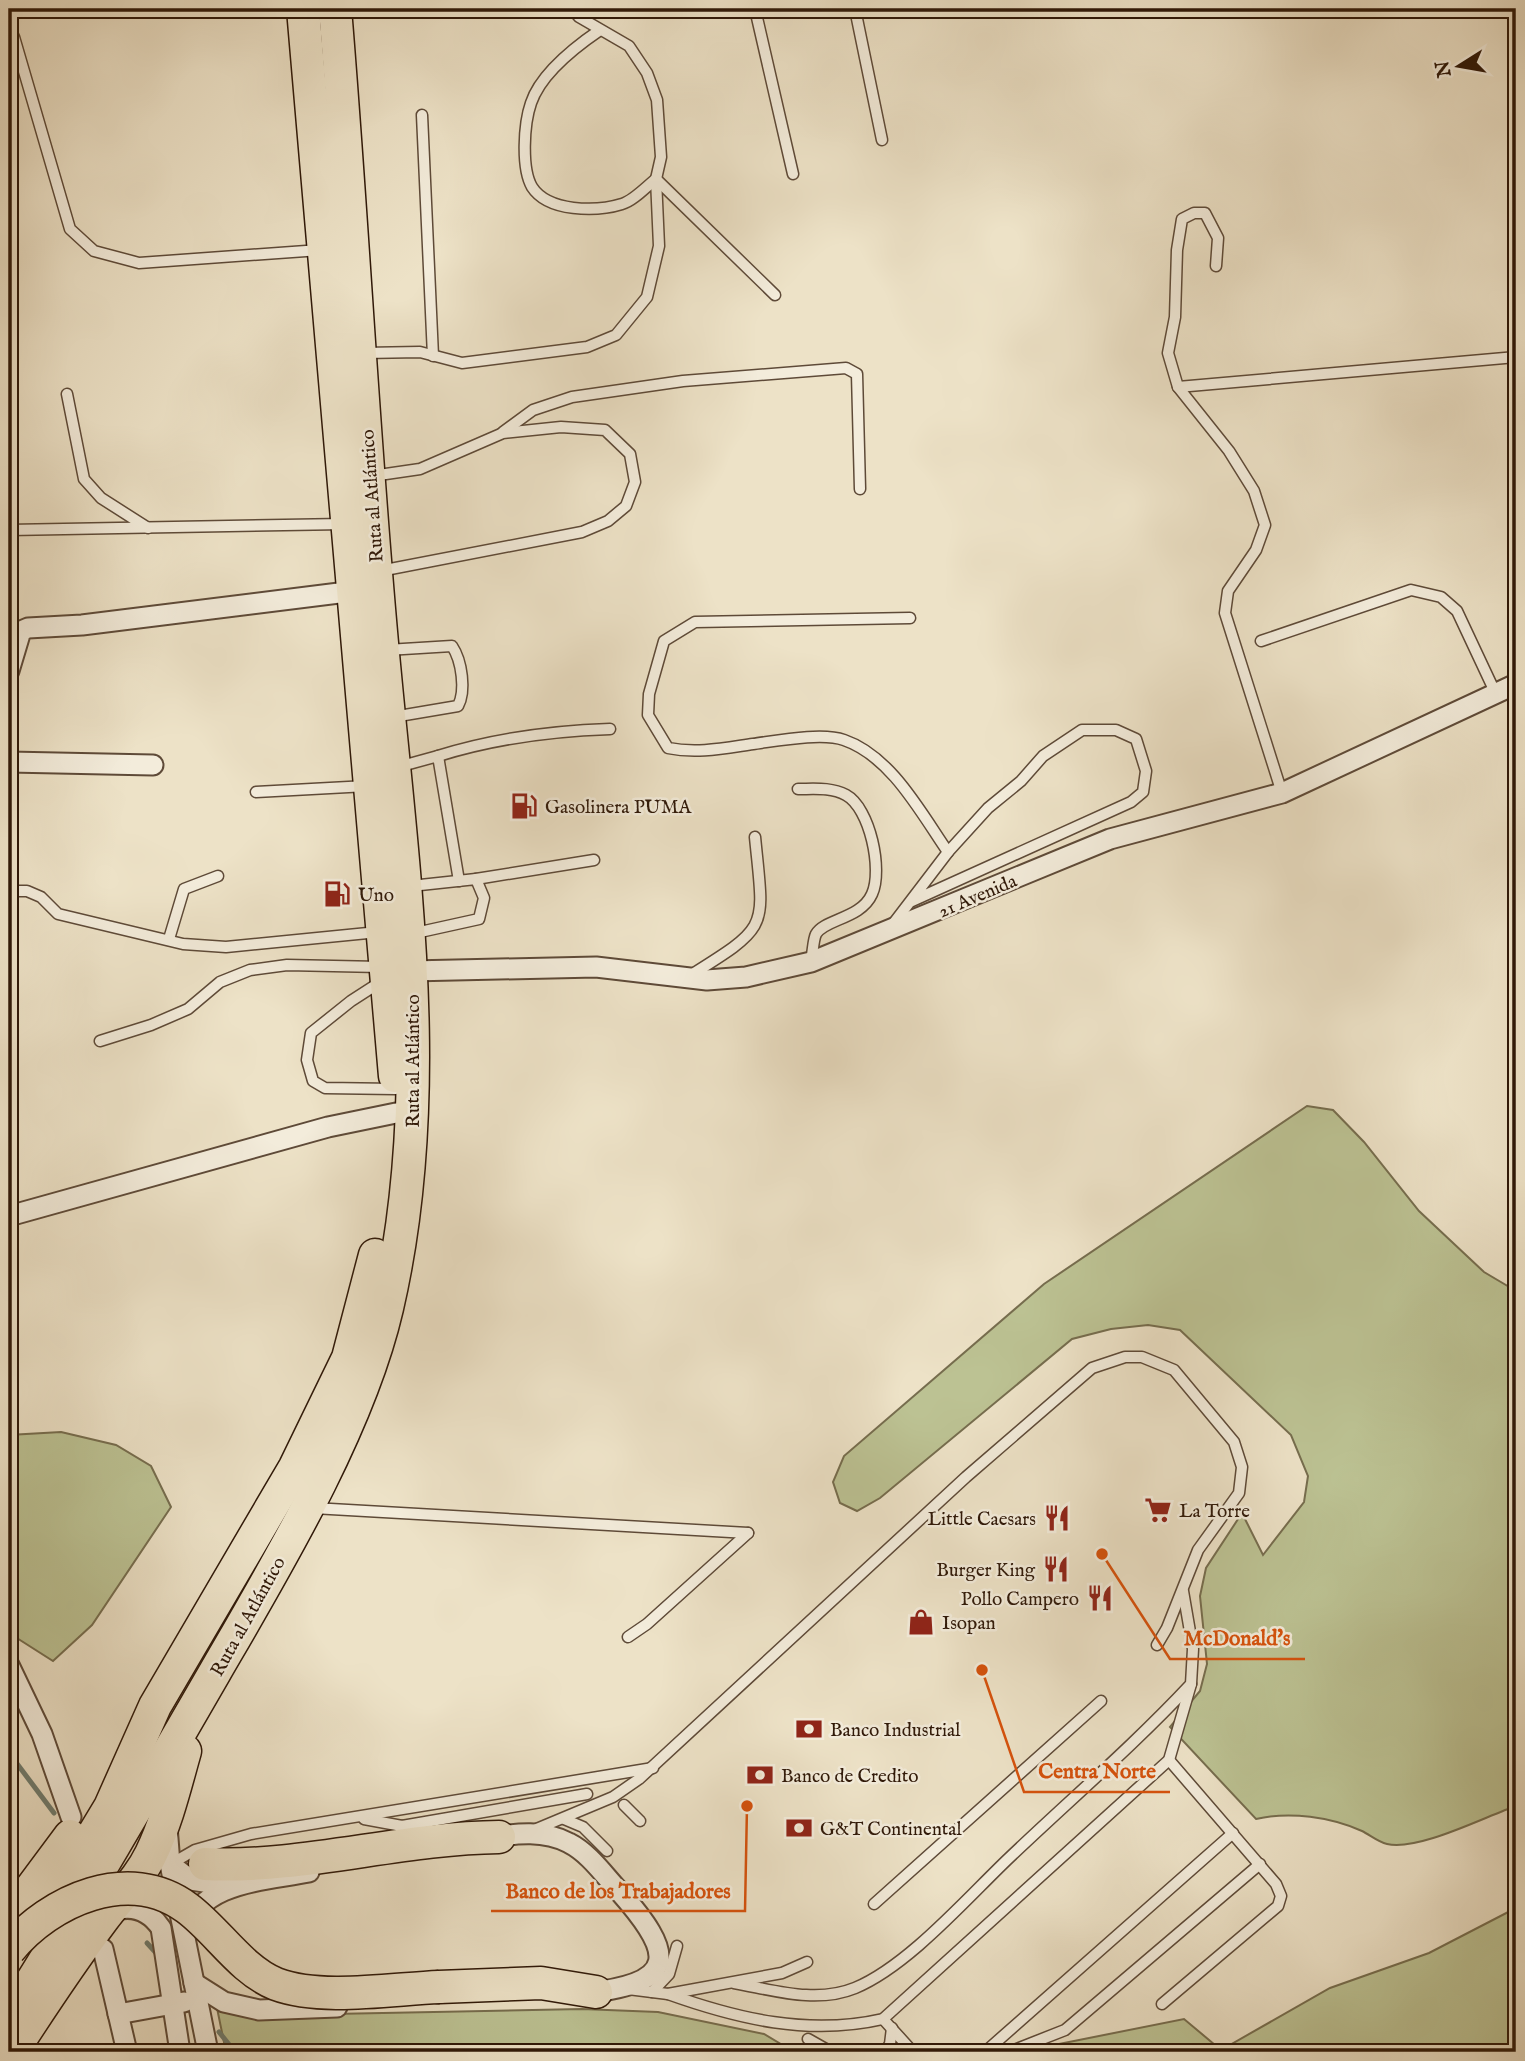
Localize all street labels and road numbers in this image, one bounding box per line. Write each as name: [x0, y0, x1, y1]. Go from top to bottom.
street label: Ruta al Atlántico: [356, 428, 390, 563]
street label: 21 Avenida: [935, 869, 1021, 924]
street label: Ruta al Atlántico: [402, 994, 426, 1128]
street label: Ruta al Atlántico: [206, 1553, 292, 1681]

